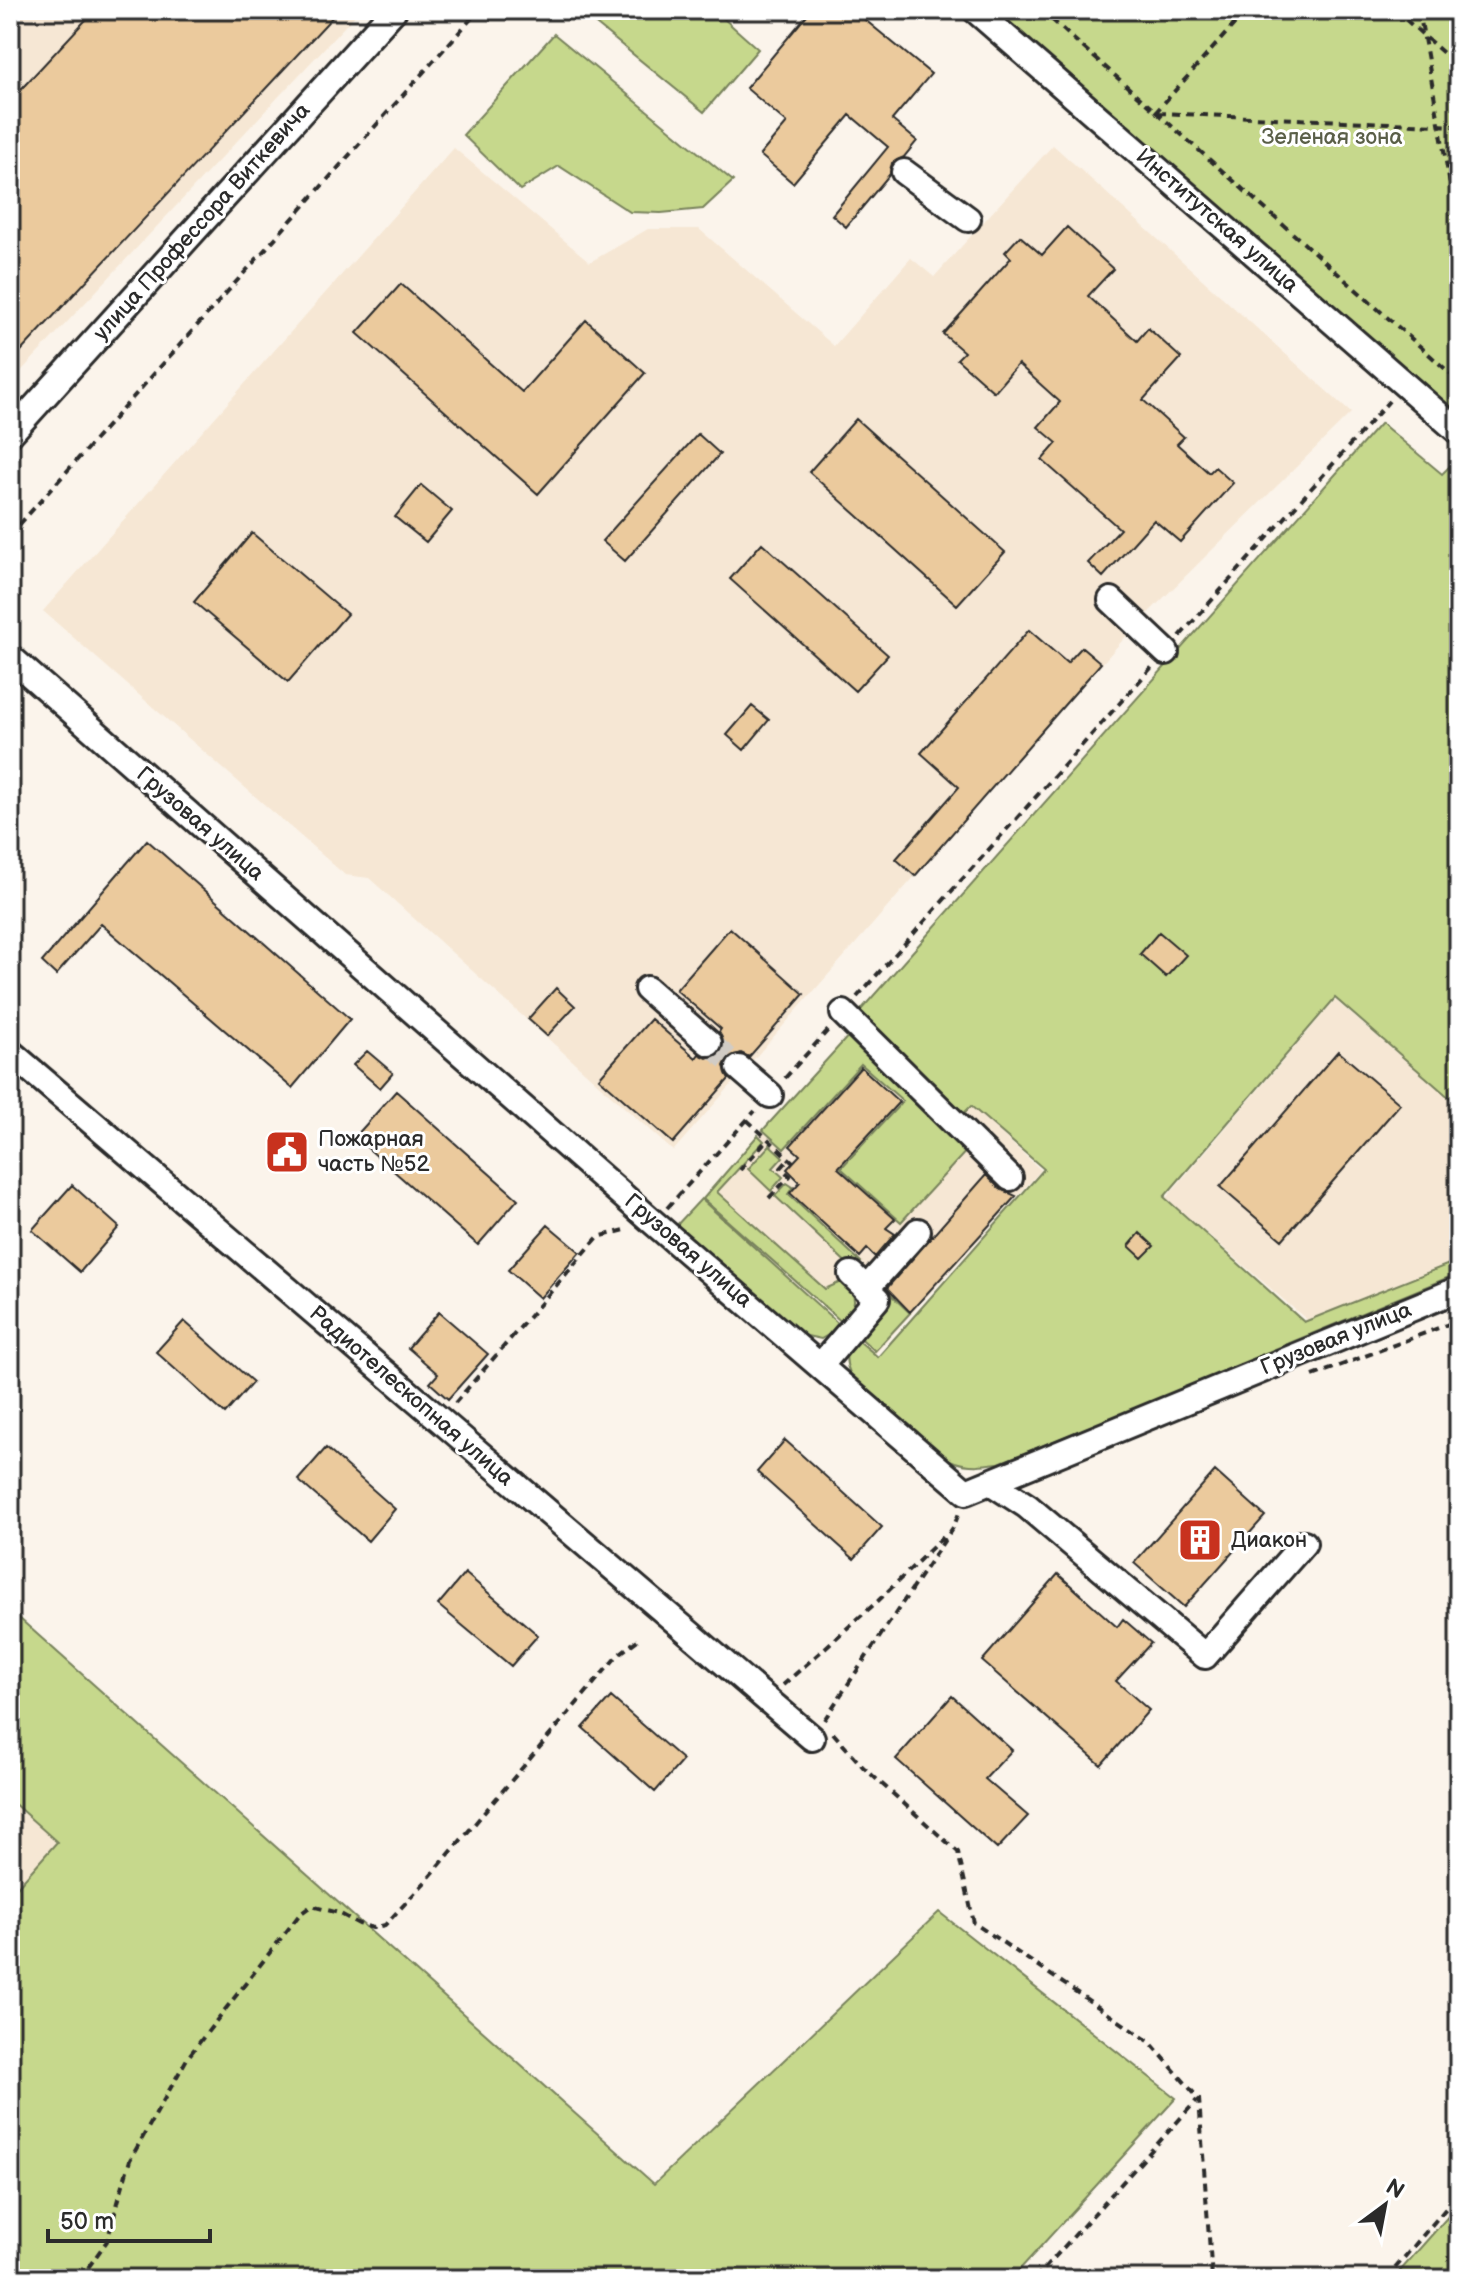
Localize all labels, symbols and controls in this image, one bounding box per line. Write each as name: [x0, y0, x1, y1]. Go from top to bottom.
street label: улица Профессора Виткевича: [88, 97, 316, 347]
park label: Зеленая зона: [1261, 124, 1403, 151]
street label: Институтская улица: [1130, 143, 1304, 299]
street label: Грузовая улица: [131, 761, 269, 887]
place label: Пожарная часть №52: [318, 1126, 429, 1178]
public building icon: Пожарная часть №52: [263, 1128, 311, 1176]
street label: Грузовая улица: [619, 1188, 757, 1314]
street label: Грузовая улица: [1257, 1296, 1415, 1382]
street label: Радиотелескопная улица: [303, 1300, 519, 1492]
building icon: Диакон: [1176, 1516, 1224, 1564]
place label: Диакон: [1231, 1527, 1307, 1554]
north arrow: [1345, 2165, 1425, 2245]
text: N: [1381, 2173, 1409, 2205]
scale bar: [48, 2193, 210, 2243]
text: 50 m: [60, 2207, 114, 2236]

